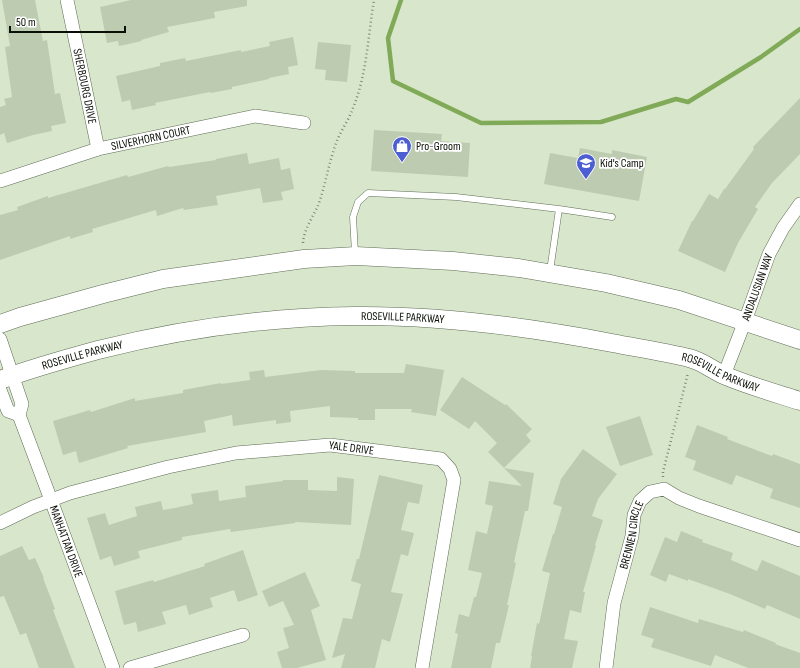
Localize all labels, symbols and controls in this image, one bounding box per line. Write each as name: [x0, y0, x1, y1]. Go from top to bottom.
scale bar: [10, 8, 125, 34]
text: 50 m: [16, 15, 36, 30]
street label: SHERBOURG DRIVE: [70, 47, 100, 125]
street label: SILVERHORN COURT: [110, 122, 192, 154]
shop icon: Pro-Groom: [391, 135, 413, 163]
place label: Pro-Groom: [416, 139, 461, 154]
school or university icon: Kid's Camp: [575, 152, 597, 180]
place label: Kid's Camp: [600, 156, 644, 171]
street label: ANDALUSIAN WAY: [738, 251, 776, 324]
street label: ROSEVILLE PARKWAY: [361, 308, 445, 327]
street label: ROSEVILLE PARKWAY: [40, 337, 124, 373]
street label: ROSEVILLE PARKWAY: [680, 349, 761, 395]
street label: YALE DRIVE: [328, 437, 375, 458]
street label: BRENNEN CIRCLE: [616, 498, 647, 571]
street label: MANHATTAN DRIVE: [46, 503, 86, 580]

